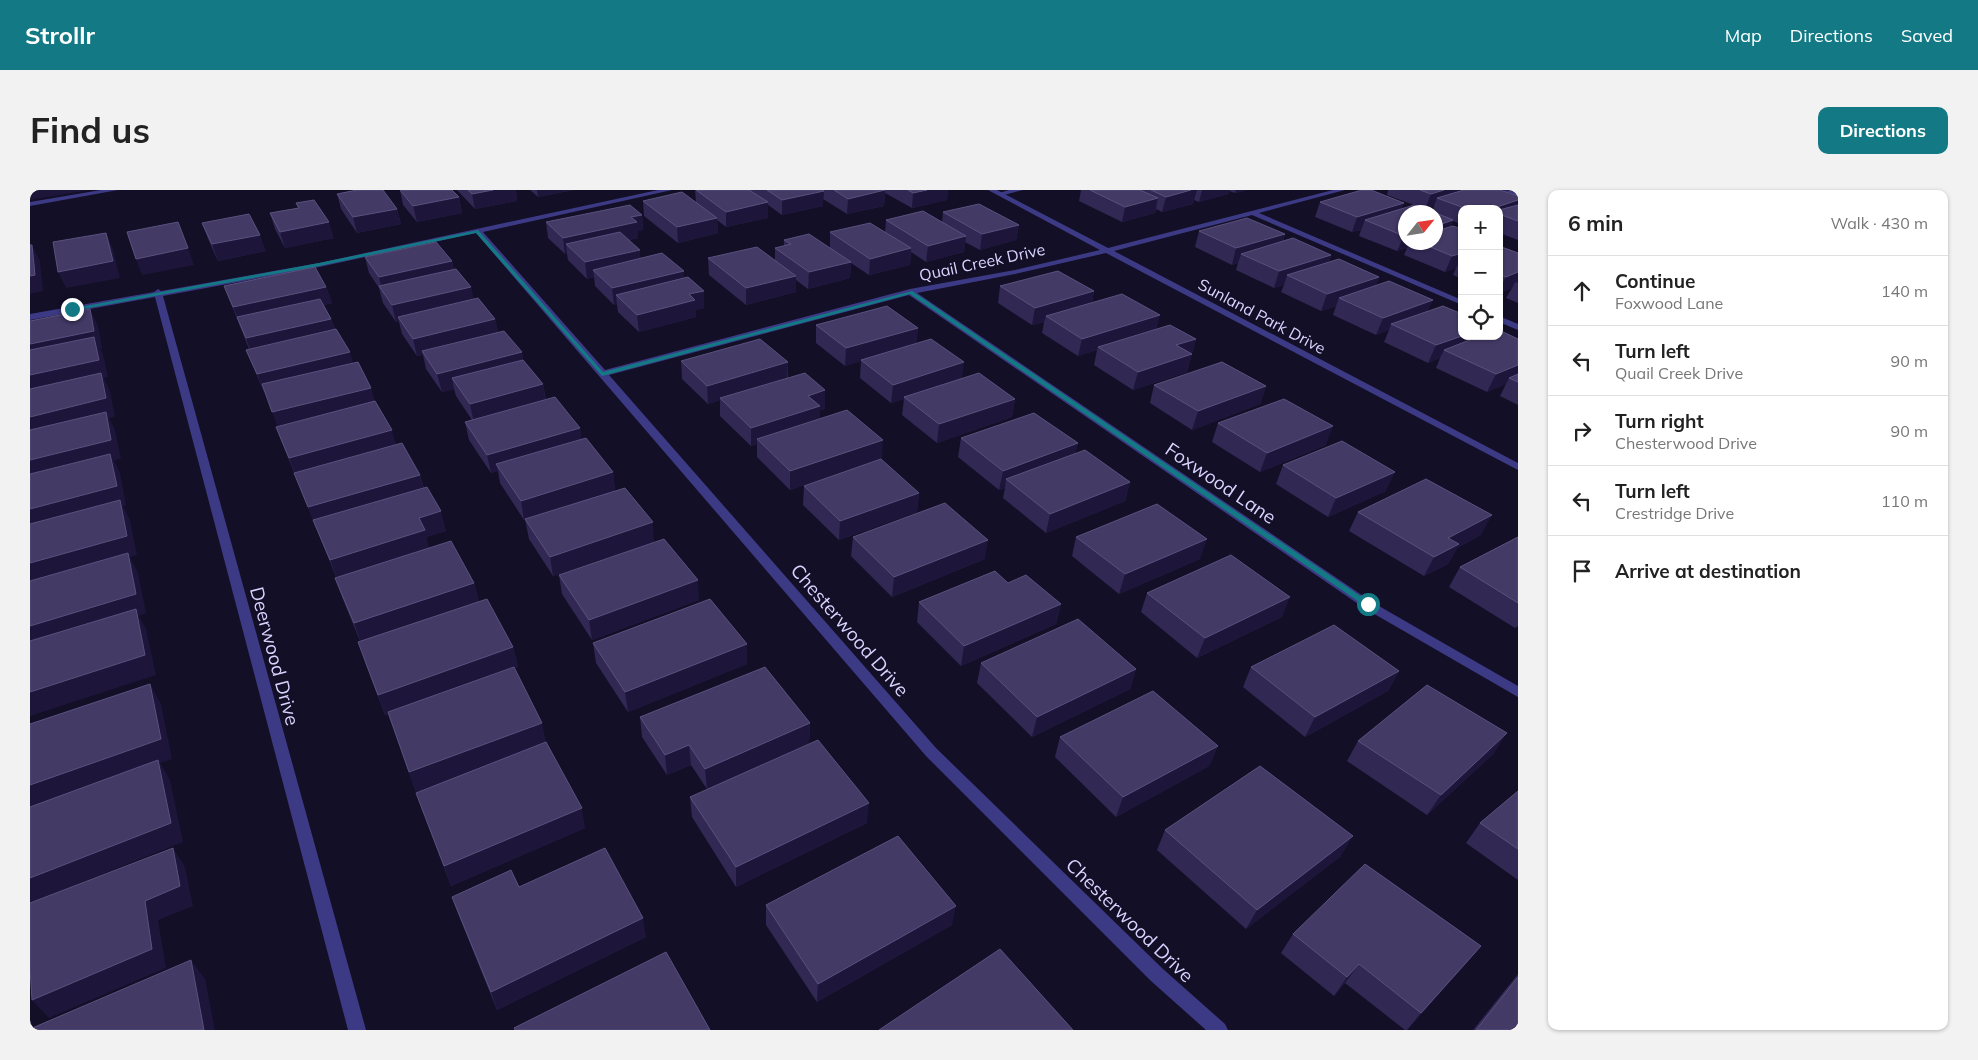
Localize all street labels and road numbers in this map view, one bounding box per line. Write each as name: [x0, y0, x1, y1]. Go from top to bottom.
street label: Quail Creek Drive: [917, 239, 1047, 285]
street label: Sunland Park Drive: [1195, 274, 1329, 358]
street label: Foxwood Lane: [1161, 437, 1281, 529]
street label: Chesterwood Drive: [786, 559, 914, 701]
street label: Deerwood Drive: [245, 584, 305, 728]
street label: Chesterwood Drive: [1061, 853, 1199, 987]

